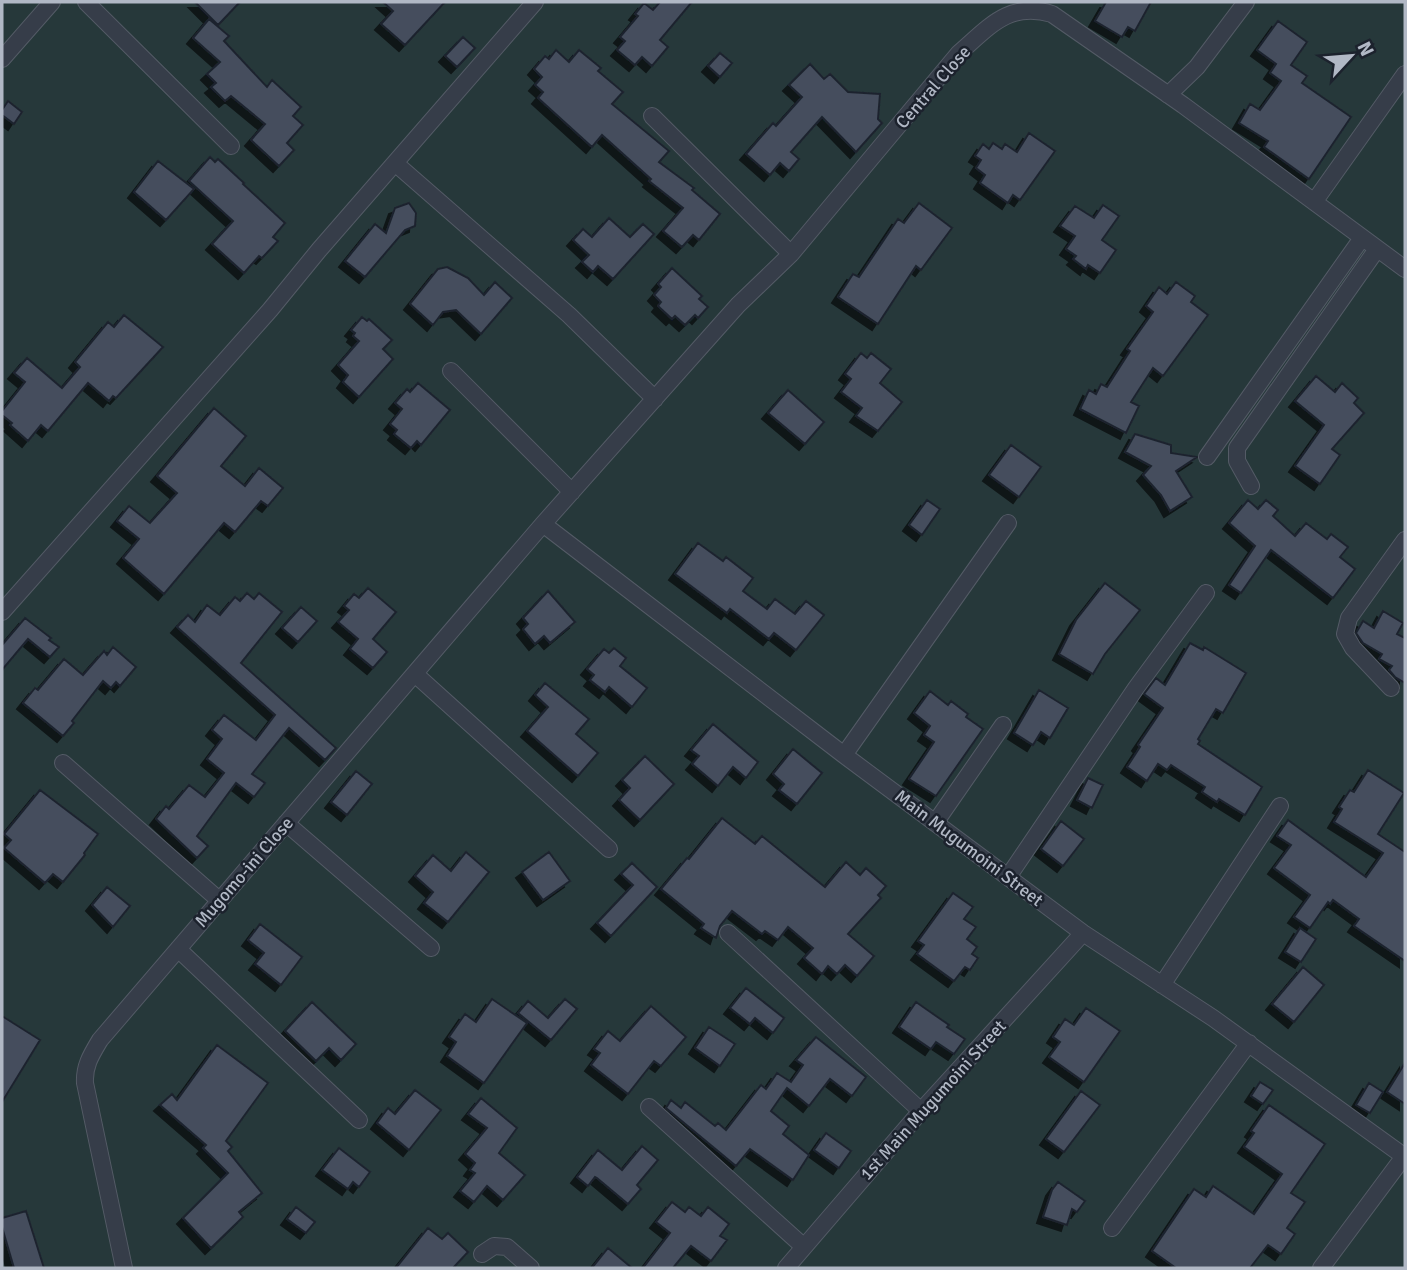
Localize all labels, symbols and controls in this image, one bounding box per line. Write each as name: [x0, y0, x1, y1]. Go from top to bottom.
north arrow: [1316, 21, 1386, 91]
text: N: [1352, 38, 1379, 60]
street label: Central Close: [891, 41, 975, 133]
street label: Main Mugumoini Street: [890, 785, 1048, 911]
street label: Mugomo-ini Close: [190, 812, 298, 932]
street label: 1st Main Mugumoini Street: [855, 1015, 1011, 1185]

